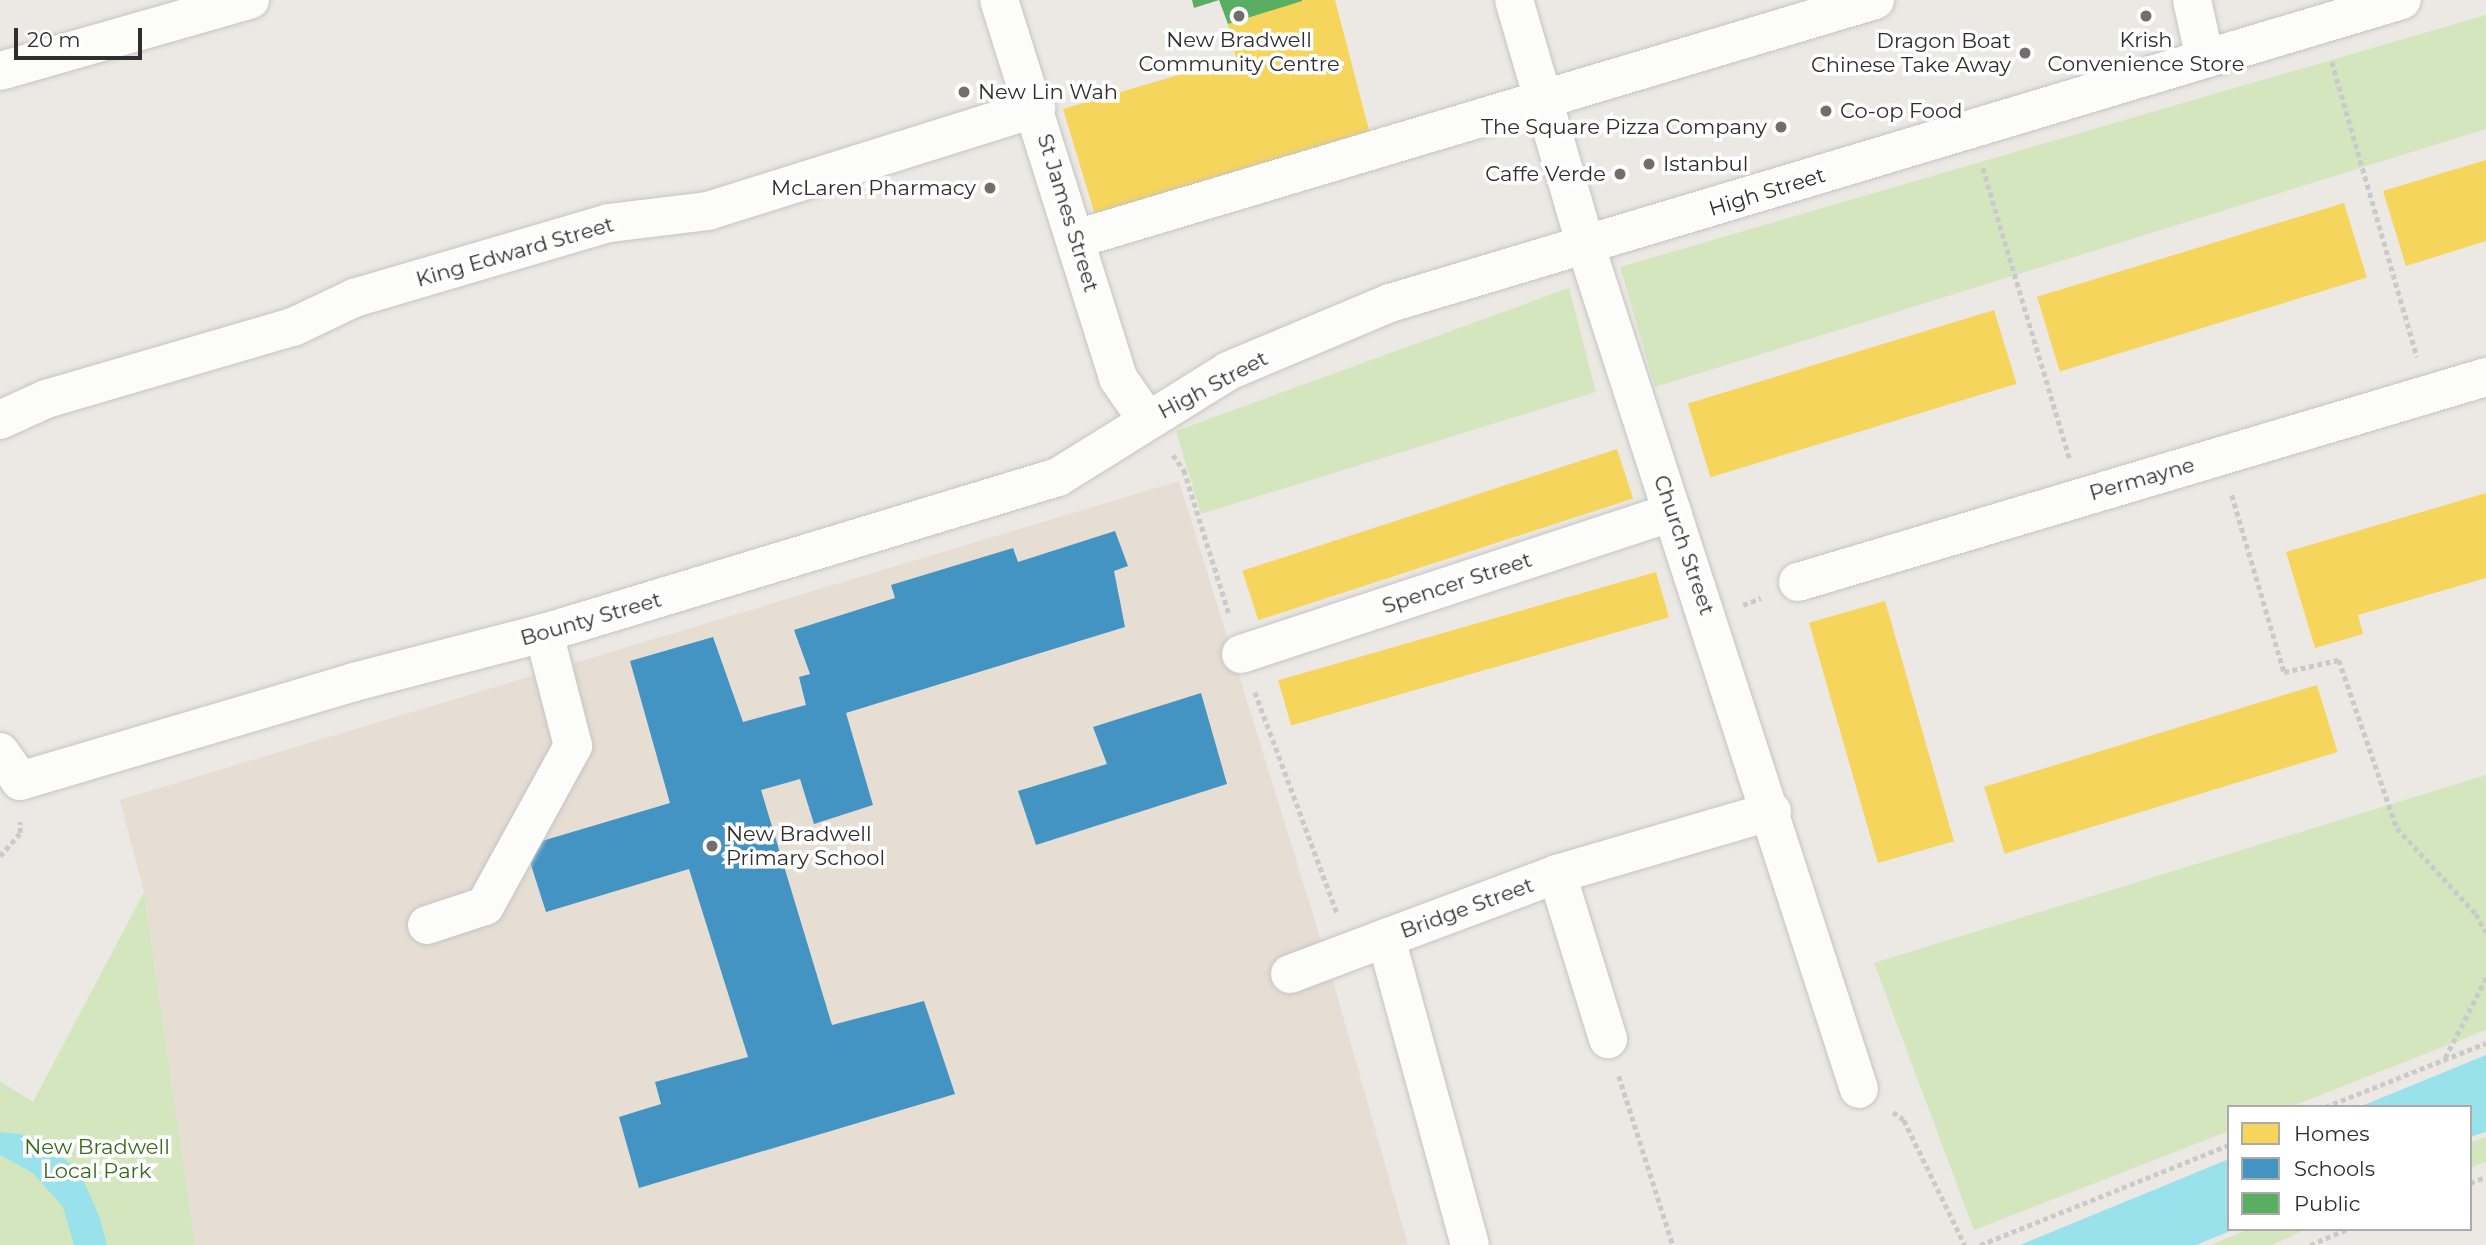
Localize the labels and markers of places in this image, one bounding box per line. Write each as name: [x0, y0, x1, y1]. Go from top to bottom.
marker: New Bradwell Community Centre: [1231, 8, 1247, 24]
marker: Krish Convenience Store: [2138, 8, 2154, 24]
place label: New Bradwell Community Centre: [1138, 27, 1340, 77]
place label: Krish Convenience Store: [2048, 27, 2244, 77]
place label: Dragon Boat Chinese Take Away: [1811, 28, 2011, 78]
marker: Dragon Boat Chinese Take Away: [2017, 45, 2033, 61]
place label: New Lin Wah: [978, 79, 1118, 105]
marker: New Lin Wah: [956, 84, 972, 100]
place label: Co-op Food: [1840, 98, 1962, 124]
marker: Co-op Food: [1818, 103, 1834, 119]
place label: The Square Pizza Company: [1481, 114, 1767, 140]
marker: The Square Pizza Company: [1773, 119, 1789, 135]
place label: Istanbul: [1663, 151, 1748, 177]
marker: Istanbul: [1641, 156, 1657, 172]
place label: Caffe Verde: [1485, 161, 1606, 187]
marker: Caffe Verde: [1612, 166, 1628, 182]
place label: McLaren Pharmacy: [771, 175, 976, 201]
marker: McLaren Pharmacy: [982, 180, 998, 196]
place label: New Bradwell Primary School: [726, 821, 885, 871]
marker: New Bradwell Primary School: [704, 838, 720, 854]

